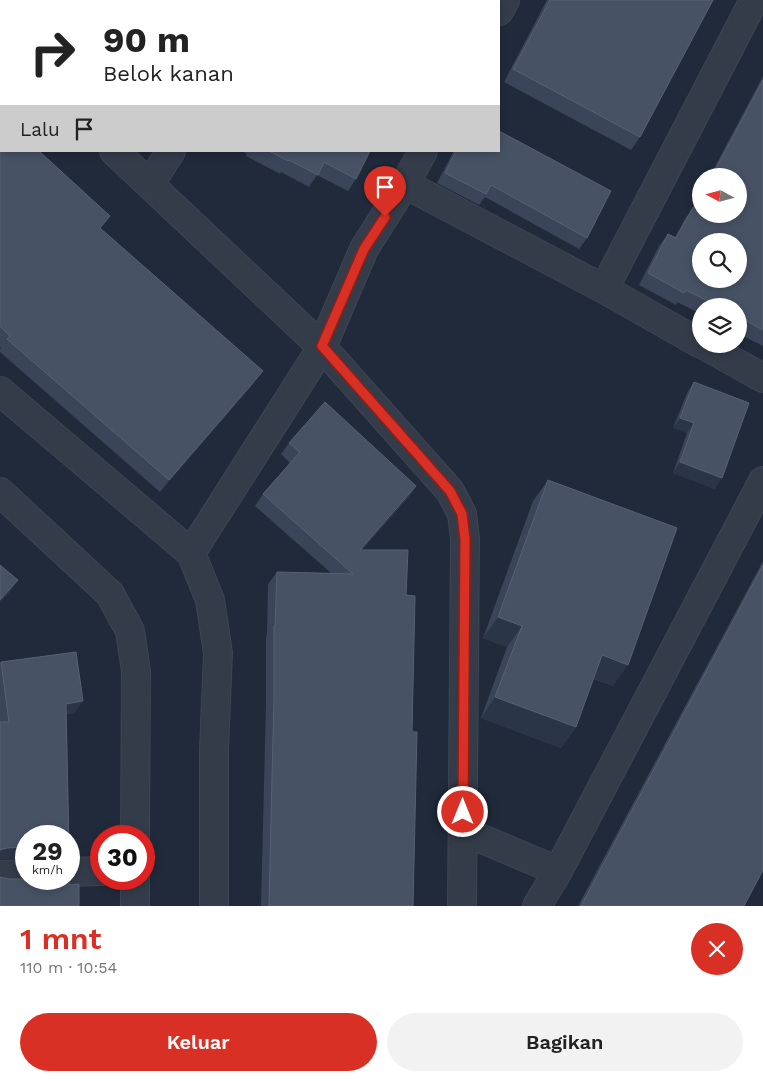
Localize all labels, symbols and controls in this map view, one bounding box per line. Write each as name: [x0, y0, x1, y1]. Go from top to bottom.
text: 90 m: [103, 19, 190, 61]
icon: right: [20, 20, 85, 85]
text: Belok kanan: [103, 61, 234, 86]
icon: arrive: [70, 115, 98, 143]
text: Lalu: [20, 118, 60, 141]
pin: [364, 166, 406, 217]
north arrow: [692, 168, 748, 222]
map controls: [692, 168, 747, 353]
icon: arrive: [371, 173, 399, 201]
button: search: [692, 233, 747, 288]
button: layers: [692, 298, 747, 353]
position arrow: [436, 785, 488, 837]
speed limit sign: 30: [90, 825, 155, 890]
text: 29: [32, 837, 63, 866]
text: km/h: [32, 863, 63, 877]
text: 1 mnt: [20, 921, 101, 956]
button: close: [691, 923, 743, 975]
text: 110 m · 10:54: [20, 958, 117, 977]
button: Keluar: [20, 1013, 377, 1071]
button: Bagikan: [387, 1013, 743, 1071]

